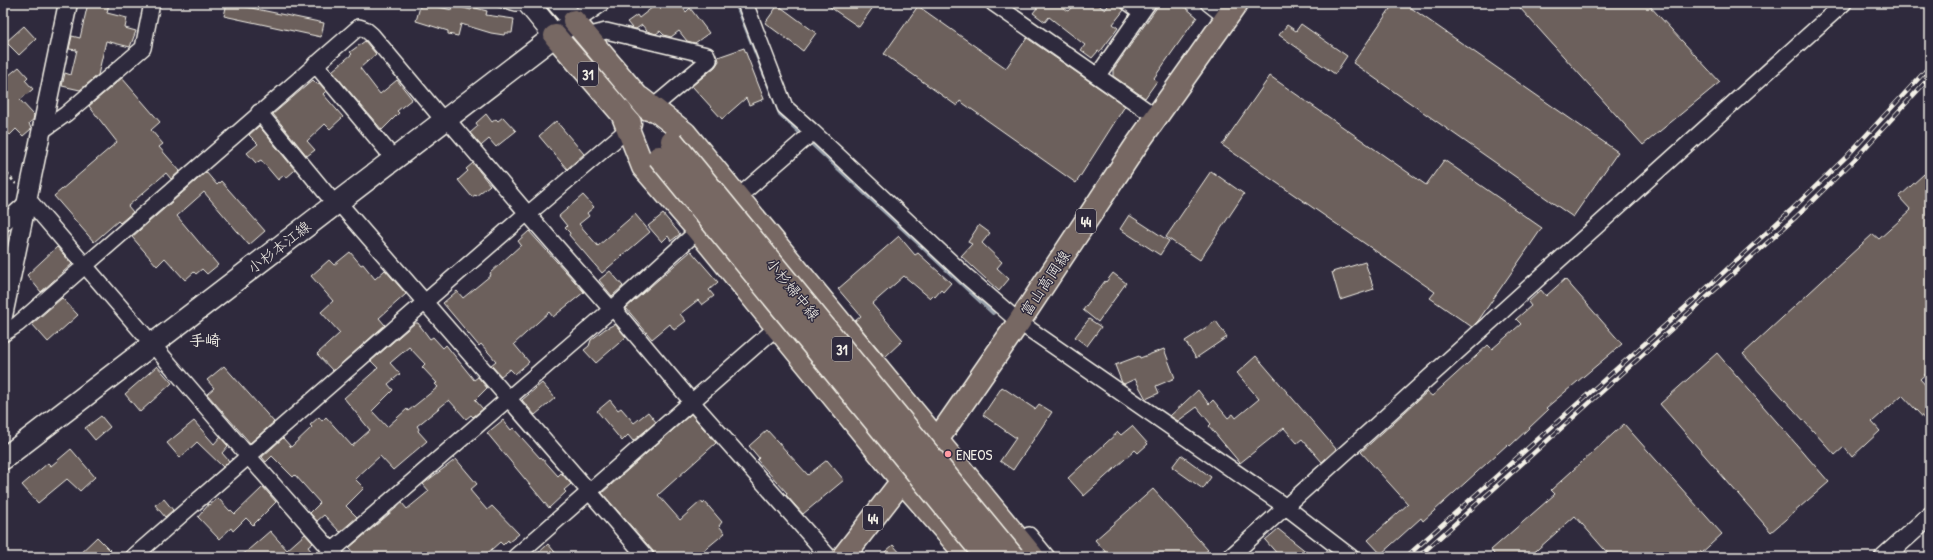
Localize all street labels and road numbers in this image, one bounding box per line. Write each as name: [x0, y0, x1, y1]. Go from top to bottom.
road number: 31: [578, 62, 598, 86]
road number: 44: [1076, 209, 1096, 233]
street label: 小杉本江線: [243, 216, 315, 278]
street label: 富山高岡線: [1015, 246, 1075, 320]
street label: 小杉婦中線: [761, 253, 825, 325]
road number: 31: [832, 337, 852, 361]
road number: 44: [863, 506, 883, 530]

